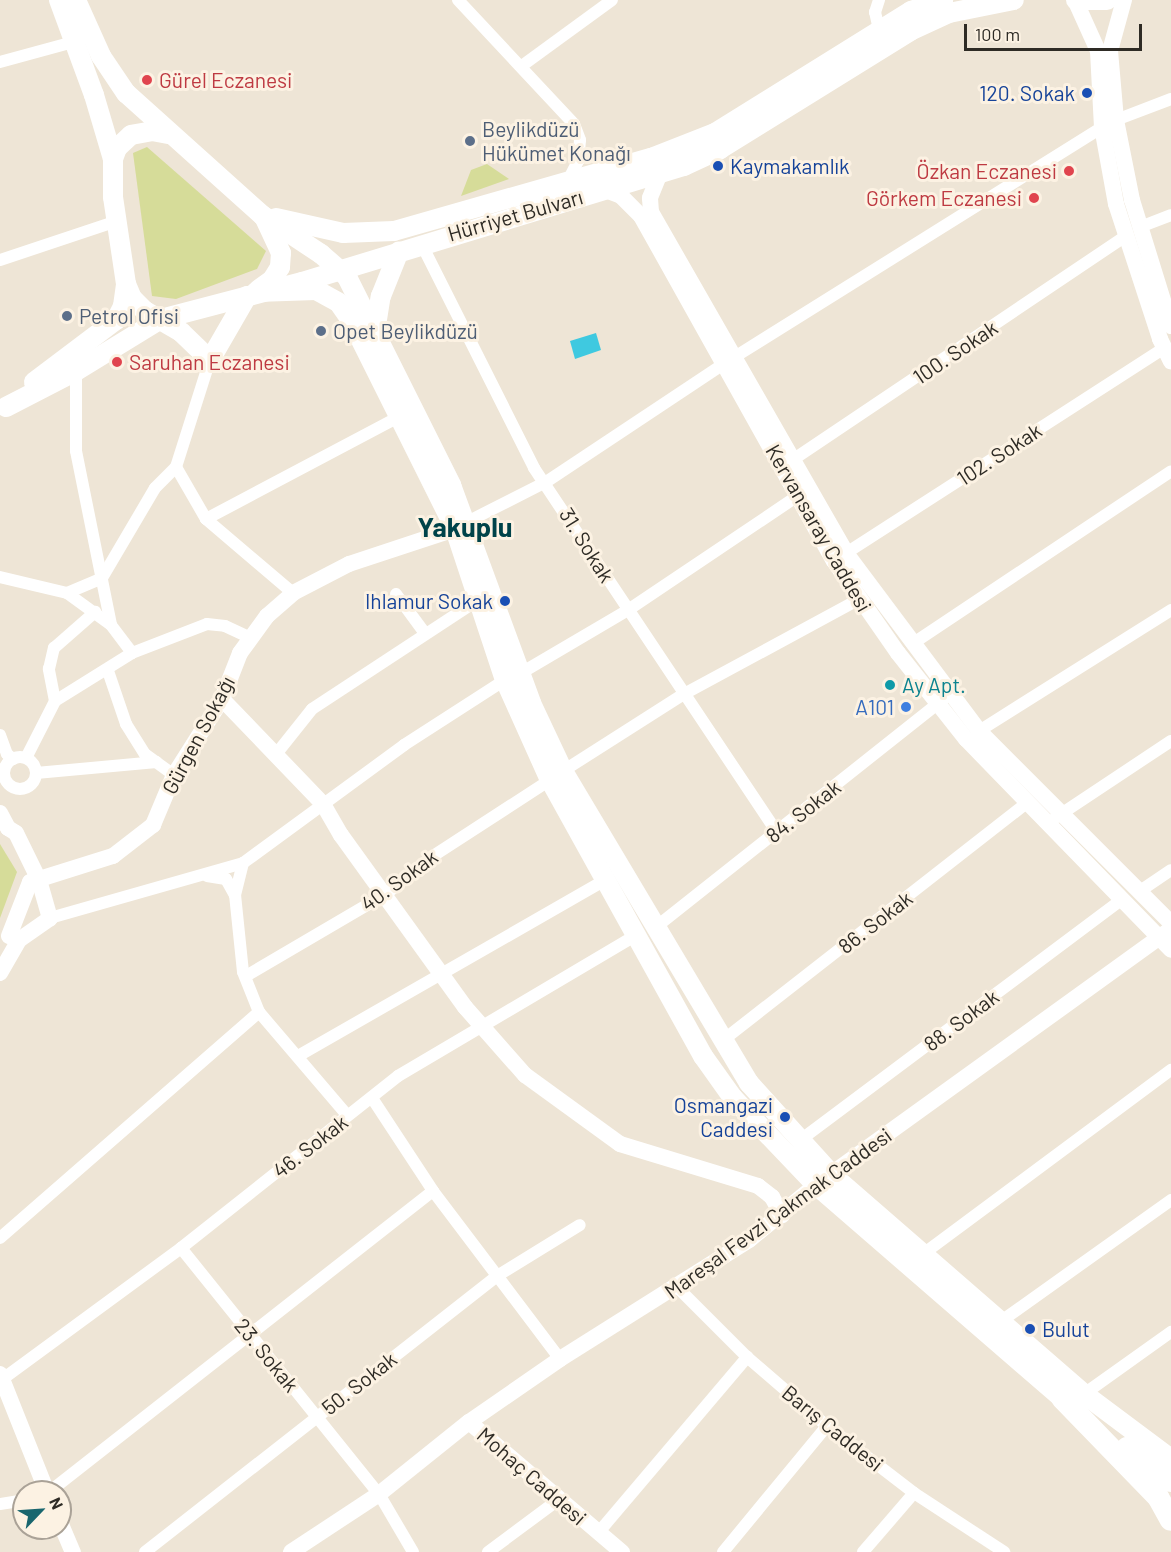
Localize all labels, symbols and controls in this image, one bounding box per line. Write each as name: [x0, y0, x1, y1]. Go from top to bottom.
scale bar: [967, 12, 1146, 50]
text: 100 m: [975, 23, 1020, 45]
place label: Gürel Eczanesi: [159, 67, 292, 93]
marker: Gürel Eczanesi: [140, 73, 154, 87]
place label: 120. Sokak: [979, 80, 1075, 106]
marker: 120. Sokak: [1080, 86, 1094, 100]
place label: Beylikdüzü Hükümet Konağı: [482, 116, 631, 166]
marker: Beylikdüzü Hükümet Konağı: [463, 134, 477, 148]
place label: Kaymakamlık: [730, 153, 849, 179]
place label: Özkan Eczanesi: [917, 158, 1057, 184]
marker: Kaymakamlık: [711, 159, 725, 173]
marker: Özkan Eczanesi: [1062, 164, 1076, 178]
street label: Hürriyet Bulvarı: [445, 184, 585, 246]
place label: Görkem Eczanesi: [866, 185, 1022, 211]
marker: Görkem Eczanesi: [1027, 191, 1041, 205]
place label: Petrol Ofisi: [79, 303, 179, 329]
marker: Petrol Ofisi: [60, 309, 74, 323]
street label: 100. Sokak: [908, 315, 1002, 389]
place label: Opet Beylikdüzü: [333, 318, 478, 344]
marker: Opet Beylikdüzü: [314, 324, 328, 338]
place label: Saruhan Eczanesi: [129, 349, 290, 375]
marker: Saruhan Eczanesi: [110, 355, 124, 369]
street label: 102. Sokak: [952, 417, 1046, 491]
street label: Kervansaray Caddesi: [761, 440, 877, 616]
street label: 31. Sokak: [554, 503, 620, 587]
district label: Yakuplu: [418, 511, 512, 543]
place label: Ihlamur Sokak: [365, 588, 493, 614]
marker: Ihlamur Sokak: [498, 594, 512, 608]
street label: Gürgen Sokağı: [156, 672, 240, 798]
place label: Ay Apt.: [902, 672, 966, 698]
marker: Ay Apt.: [883, 678, 897, 692]
place label: A101: [855, 694, 894, 720]
marker: A101: [899, 700, 913, 714]
street label: 84. Sokak: [761, 774, 845, 848]
street label: 40. Sokak: [356, 844, 442, 916]
street label: 86. Sokak: [833, 885, 917, 959]
street label: 88. Sokak: [919, 984, 1003, 1056]
place label: Osmangazi Caddesi: [674, 1092, 773, 1142]
street label: 46. Sokak: [268, 1109, 352, 1183]
marker: Osmangazi Caddesi: [778, 1110, 792, 1124]
street label: Mareşal Fevzi Çakmak Caddesi: [660, 1122, 896, 1304]
street label: 23. Sokak: [230, 1313, 304, 1397]
place label: Bulut: [1042, 1316, 1090, 1342]
marker: Bulut: [1023, 1322, 1037, 1336]
street label: 50. Sokak: [317, 1346, 401, 1420]
street label: Barış Caddesi: [777, 1380, 889, 1476]
street label: Mohaç Caddesi: [472, 1422, 592, 1530]
north arrow: [12, 1480, 72, 1540]
text: N: [46, 1494, 68, 1512]

